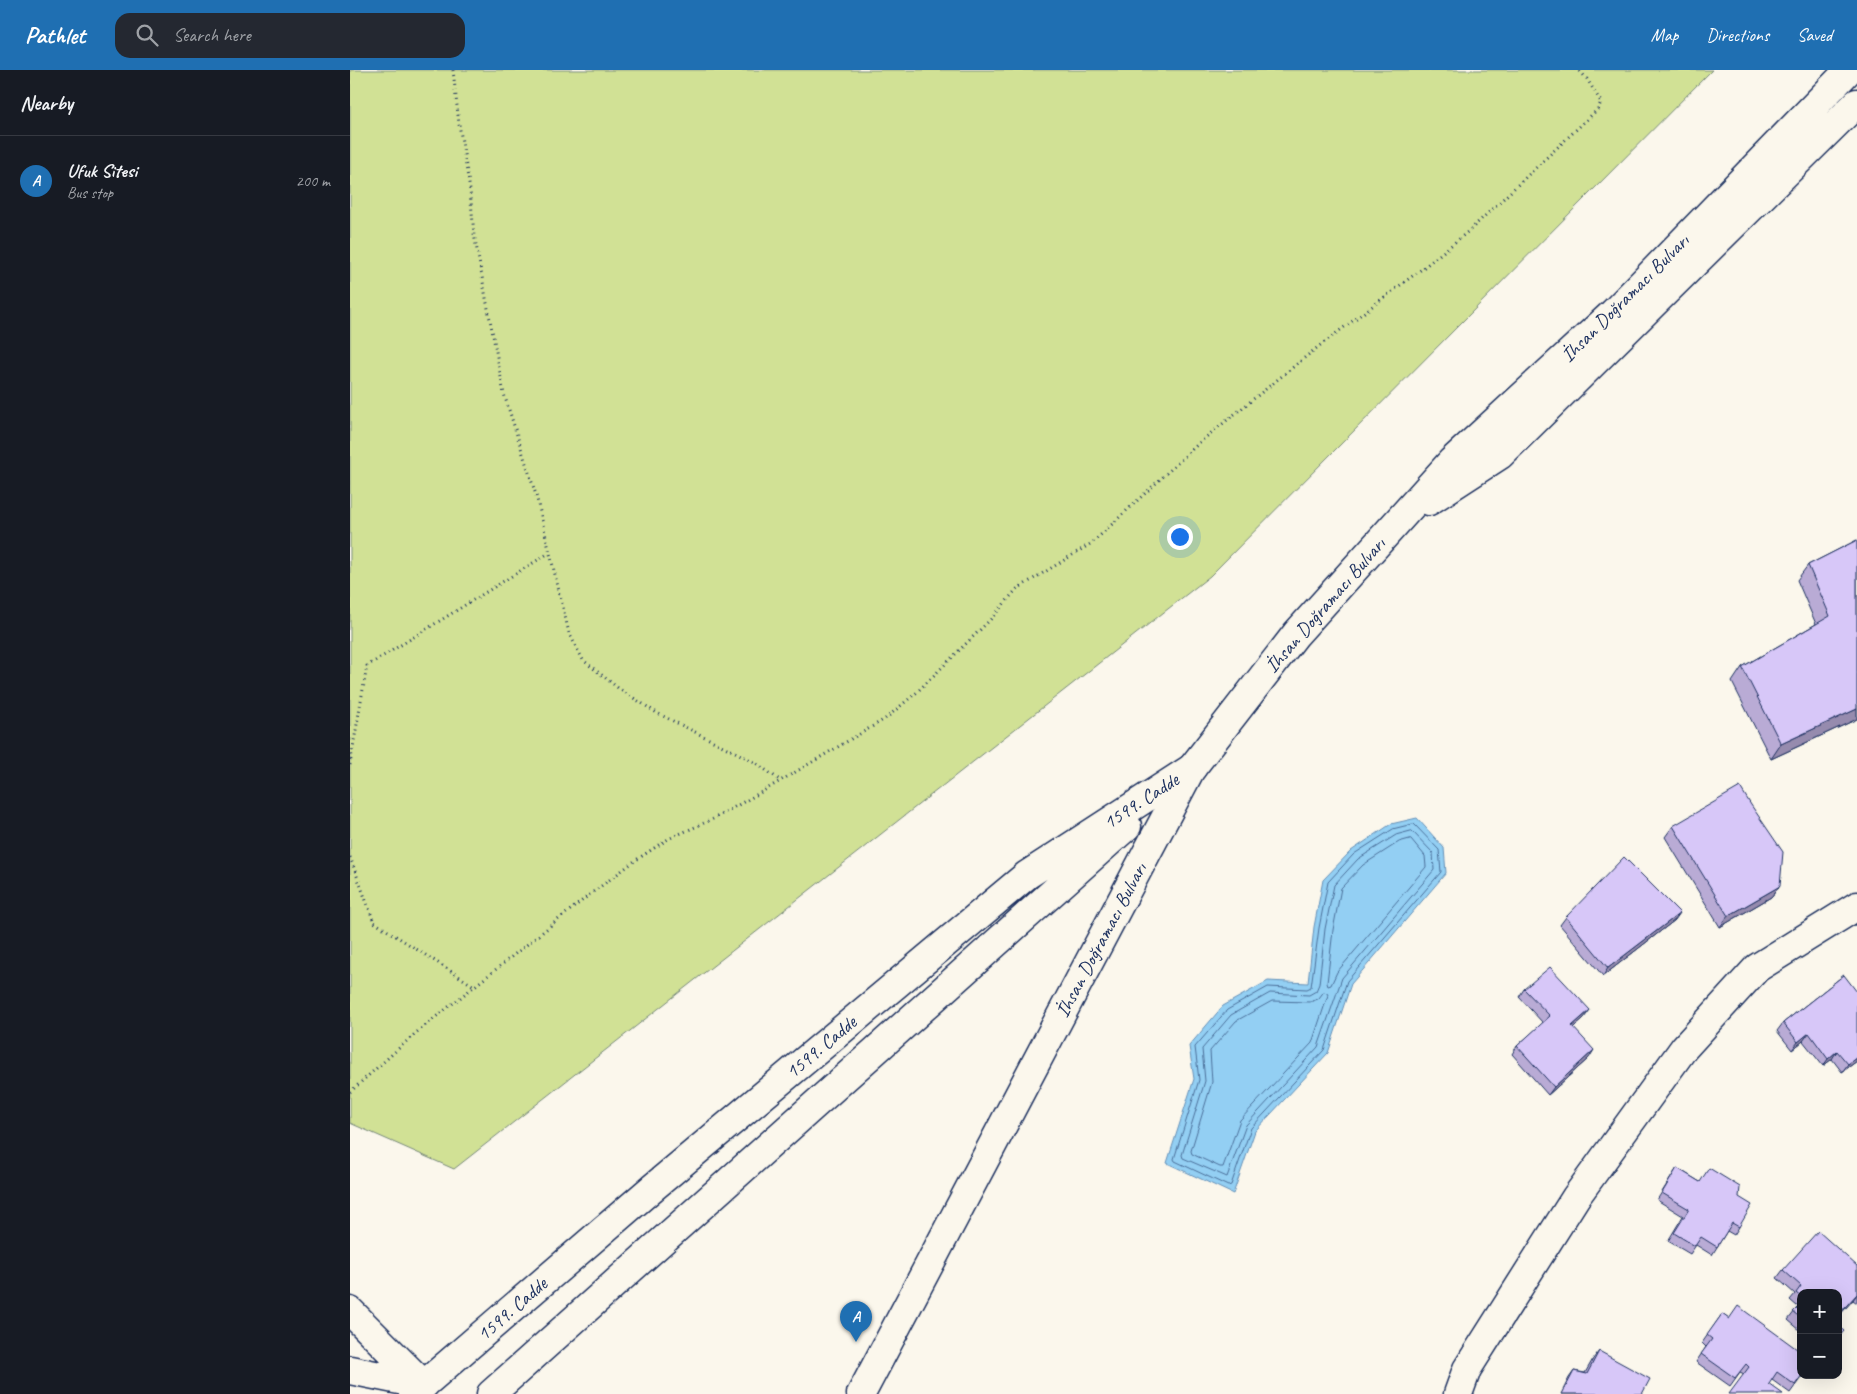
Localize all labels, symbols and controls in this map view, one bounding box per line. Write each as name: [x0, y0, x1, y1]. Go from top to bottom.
search box: [115, 13, 465, 58]
text: Pathlet: [25, 20, 85, 50]
icon: search: [133, 21, 161, 49]
text: Search here: [173, 23, 251, 47]
text: Map: [1651, 24, 1678, 46]
text: Directions: [1706, 24, 1769, 46]
text: Saved: [1797, 24, 1832, 46]
text: Nearby: [20, 90, 73, 116]
text: Ufuk Sitesi: [67, 159, 137, 183]
text: A: [32, 171, 40, 191]
text: 200 m: [296, 171, 330, 191]
text: Bus stop: [67, 183, 113, 203]
street label: İhsan Doğramacı Bulvarı: [1556, 228, 1695, 367]
your location: [1167, 524, 1193, 550]
street label: İhsan Doğramacı Bulvarı: [1259, 531, 1392, 678]
street label: 1599. Cadde: [1098, 766, 1185, 835]
street label: İhsan Doğramacı Bulvarı: [1050, 857, 1153, 1022]
street label: 1599. Cadde: [780, 1009, 863, 1084]
street label: 1599. Cadde: [472, 1271, 553, 1346]
map controls: [1797, 1289, 1842, 1379]
button: +: [1797, 1289, 1842, 1334]
pin: A: [840, 1301, 872, 1342]
button: −: [1797, 1334, 1842, 1379]

